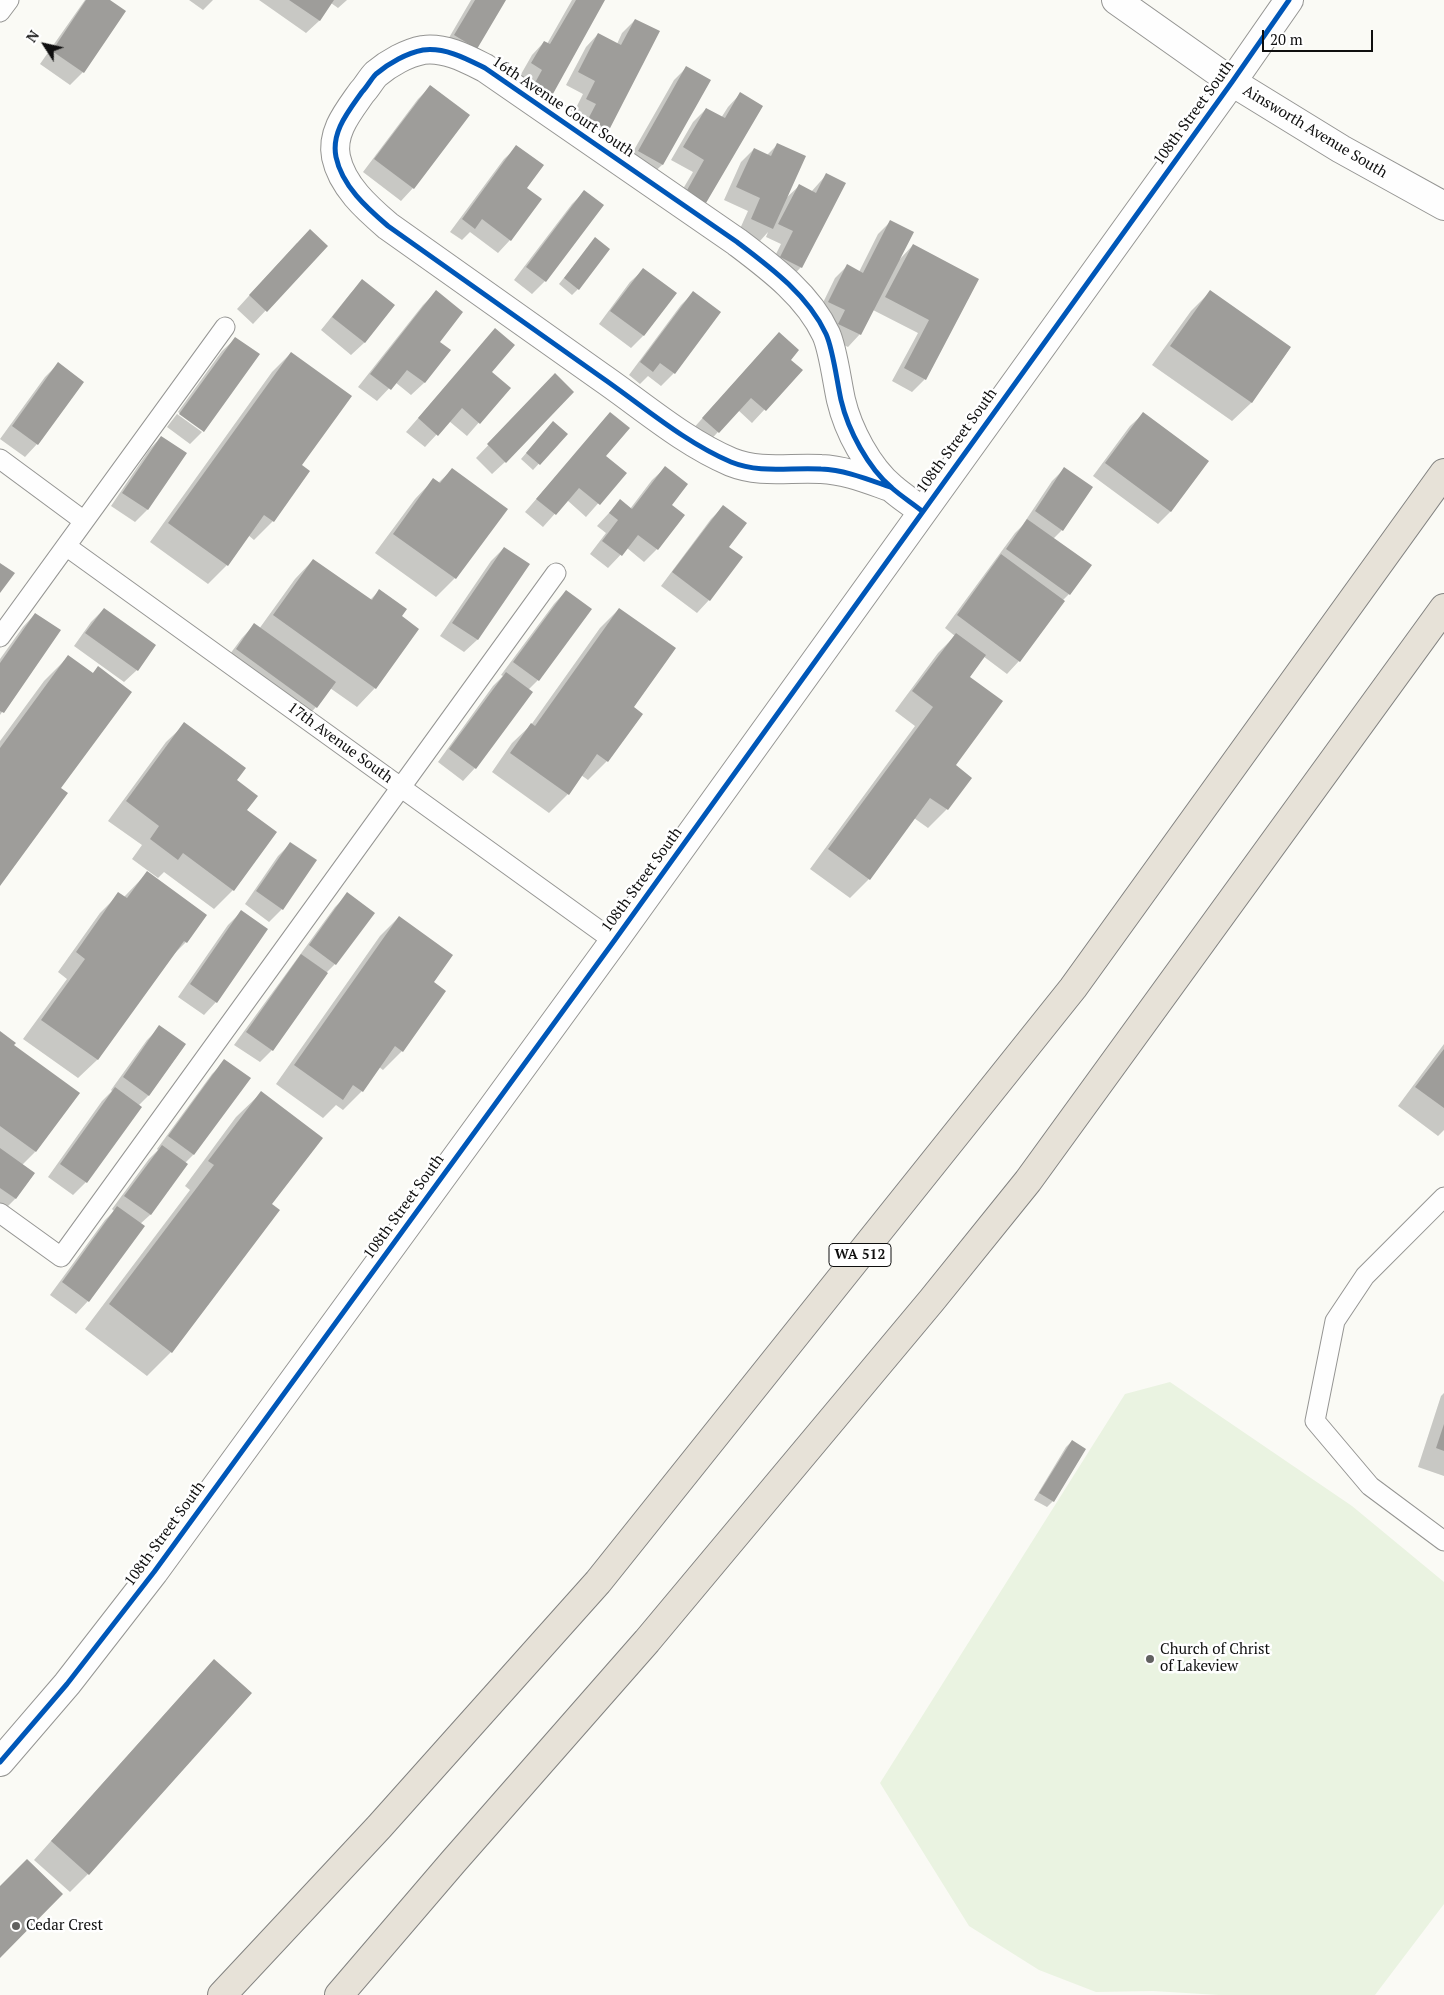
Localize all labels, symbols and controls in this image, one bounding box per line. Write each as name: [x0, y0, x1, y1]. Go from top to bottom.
north arrow: [20, 20, 70, 70]
scale bar: [1264, 20, 1375, 52]
text: N: [21, 26, 43, 46]
text: 20 m: [1270, 29, 1303, 49]
street label: 16th Avenue Court South: [489, 53, 637, 161]
street label: 108th Street South: [1150, 57, 1238, 169]
street label: Ainsworth Avenue South: [1240, 82, 1390, 182]
street label: 108th Street South: [913, 385, 1001, 497]
street label: 17th Avenue South: [284, 699, 396, 787]
street label: 108th Street South: [598, 824, 686, 936]
street label: 108th Street South: [360, 1151, 448, 1263]
road number: WA 512: [829, 1244, 891, 1266]
street label: 108th Street South: [121, 1478, 209, 1590]
place label: Church of Christ of Lakeview: [1160, 1641, 1270, 1676]
marker: Church of Christ of Lakeview: [1144, 1653, 1156, 1665]
place label: Cedar Crest: [26, 1917, 103, 1935]
marker: Cedar Crest: [10, 1920, 22, 1932]

